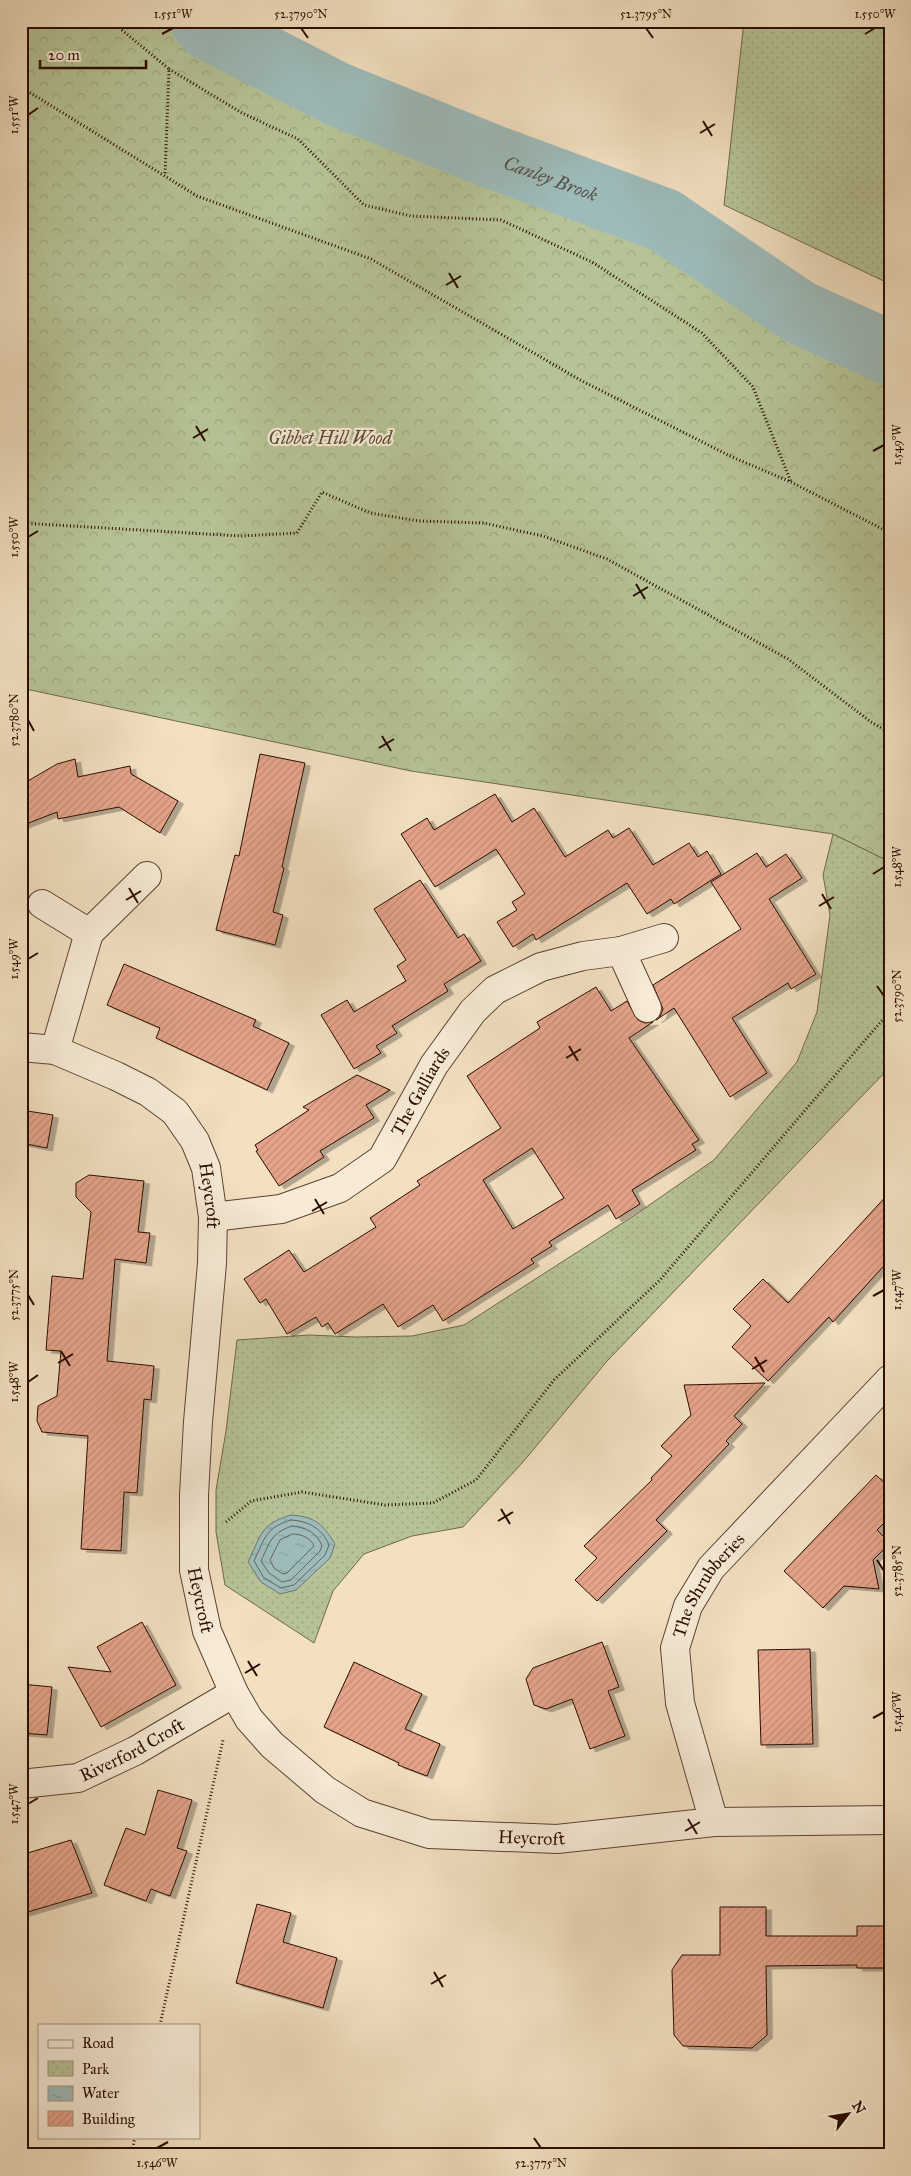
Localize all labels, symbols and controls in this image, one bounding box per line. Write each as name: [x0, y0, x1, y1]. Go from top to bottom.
text: 1.551°W: [154, 7, 193, 21]
text: 52.3790°N: [274, 7, 328, 21]
text: 52.3795°N: [620, 7, 672, 21]
text: 1.550°W: [855, 7, 896, 21]
scale bar: [40, 38, 146, 70]
text: 20 m: [48, 46, 80, 64]
text: 1.551°W: [7, 95, 21, 134]
water label: Canley Brook: [501, 150, 602, 206]
text: 1.549°W: [890, 424, 904, 466]
park label: Gibbet Hill Wood: [268, 427, 393, 449]
text: 1.550°W: [7, 516, 21, 557]
text: 52.3780°N: [7, 693, 21, 747]
text: 1.548°W: [890, 846, 904, 888]
text: 1.549°W: [7, 938, 21, 980]
text: 52.3790°N: [890, 969, 904, 1023]
street label: The Galliards: [386, 1042, 455, 1140]
street label: Heycroft: [194, 1161, 224, 1230]
text: 52.3775°N: [7, 1269, 21, 1321]
text: 1.547°W: [890, 1269, 904, 1310]
text: 1.548°W: [7, 1361, 21, 1403]
street label: The Shrubberies: [668, 1528, 749, 1640]
text: 52.3785°N: [890, 1545, 904, 1597]
street label: Heycroft: [183, 1565, 218, 1636]
text: 1.546°W: [890, 1691, 904, 1732]
street label: Riverford Croft: [76, 1713, 189, 1787]
text: 1.547°W: [7, 1783, 21, 1824]
street label: Heycroft: [498, 1826, 567, 1850]
legend: [38, 2024, 200, 2138]
text: Road: [82, 2034, 114, 2052]
text: Park: [82, 2060, 109, 2078]
text: Water: [82, 2084, 119, 2102]
north arrow: [824, 2088, 874, 2138]
text: N: [848, 2098, 869, 2117]
text: Building: [82, 2110, 136, 2128]
text: 1.546°W: [137, 2156, 178, 2170]
text: 52.3775°N: [515, 2156, 567, 2170]

